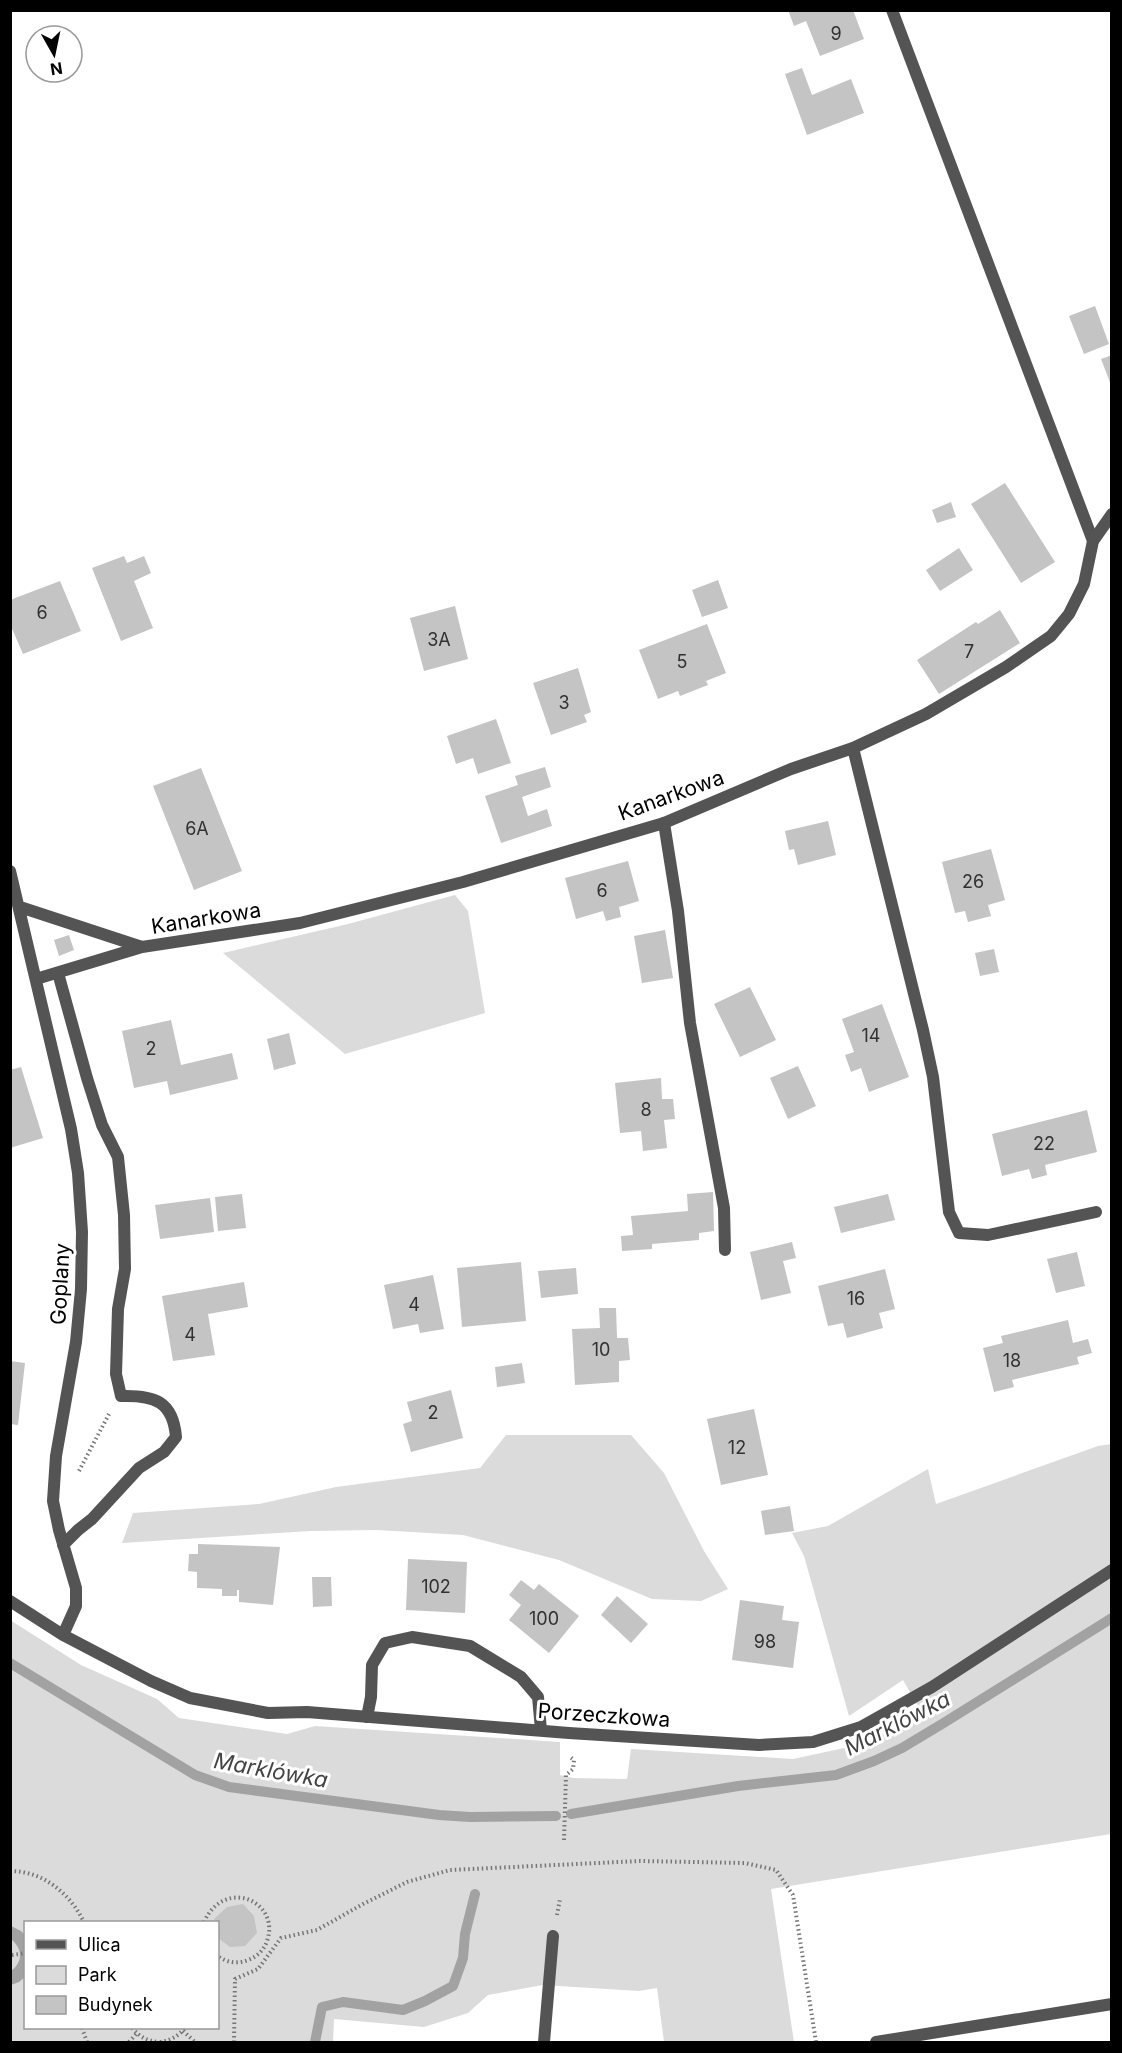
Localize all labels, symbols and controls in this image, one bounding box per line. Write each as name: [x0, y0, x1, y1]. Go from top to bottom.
house number: 9: [830, 23, 842, 44]
north arrow: [24, 24, 84, 84]
text: N: [49, 58, 64, 80]
house number: 6: [36, 602, 48, 623]
house number: 3A: [427, 629, 451, 650]
house number: 7: [964, 641, 974, 662]
house number: 5: [677, 651, 687, 672]
house number: 3: [558, 692, 570, 713]
street label: Kanarkowa: [615, 764, 727, 826]
house number: 6A: [185, 818, 209, 839]
house number: 26: [962, 871, 984, 892]
house number: 6: [596, 880, 608, 901]
street label: Kanarkowa: [149, 897, 263, 939]
house number: 14: [862, 1025, 880, 1046]
house number: 2: [146, 1038, 156, 1059]
house number: 8: [640, 1099, 652, 1120]
house number: 22: [1033, 1133, 1055, 1154]
street label: Goplany: [45, 1242, 75, 1326]
house number: 16: [847, 1288, 865, 1309]
house number: 4: [408, 1294, 420, 1315]
house number: 4: [184, 1324, 196, 1345]
house number: 10: [592, 1339, 610, 1360]
house number: 18: [1003, 1350, 1021, 1371]
house number: 2: [428, 1402, 438, 1423]
house number: 12: [728, 1437, 746, 1458]
house number: 102: [421, 1576, 451, 1597]
house number: 100: [529, 1608, 559, 1629]
house number: 98: [754, 1631, 776, 1652]
water label: Marklówka: [840, 1685, 954, 1761]
street label: Porzeczkowa: [537, 1698, 671, 1732]
water label: Marklówka: [212, 1747, 330, 1793]
legend: [24, 1921, 219, 2029]
text: Ulica: [78, 1934, 121, 1955]
text: Park: [78, 1964, 117, 1985]
text: Budynek: [78, 1994, 153, 2015]

